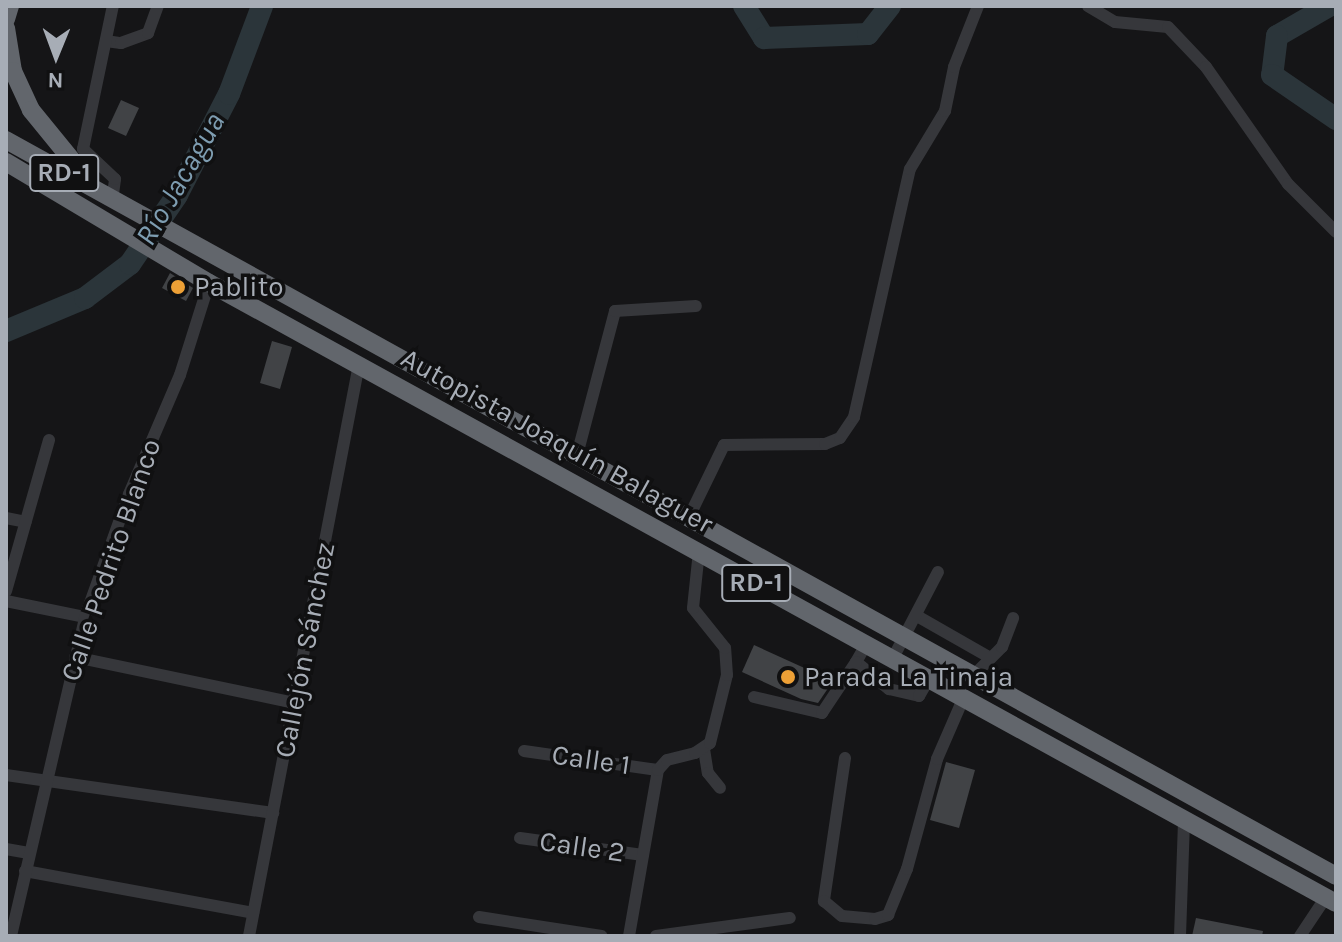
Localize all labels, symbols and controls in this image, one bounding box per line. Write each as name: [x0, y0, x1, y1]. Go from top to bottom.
north arrow: [16, 16, 96, 96]
text: N: [47, 67, 64, 93]
water label: Río Jacagua: [128, 106, 232, 252]
road number: RD-1: [28, 151, 100, 195]
place label: Pablito: [194, 270, 284, 304]
marker: Pablito: [169, 278, 187, 296]
street label: Autopista Joaquín Balaguer: [395, 341, 719, 541]
street label: Calle Pedrito Blanco: [54, 434, 168, 686]
street label: Callejón Sánchez: [268, 540, 342, 760]
road number: RD-1: [720, 561, 792, 605]
place label: Parada La Tinaja: [804, 660, 1013, 694]
marker: Parada La Tinaja: [779, 668, 797, 686]
street label: Calle 1: [550, 738, 632, 782]
street label: Calle 2: [537, 824, 627, 870]

